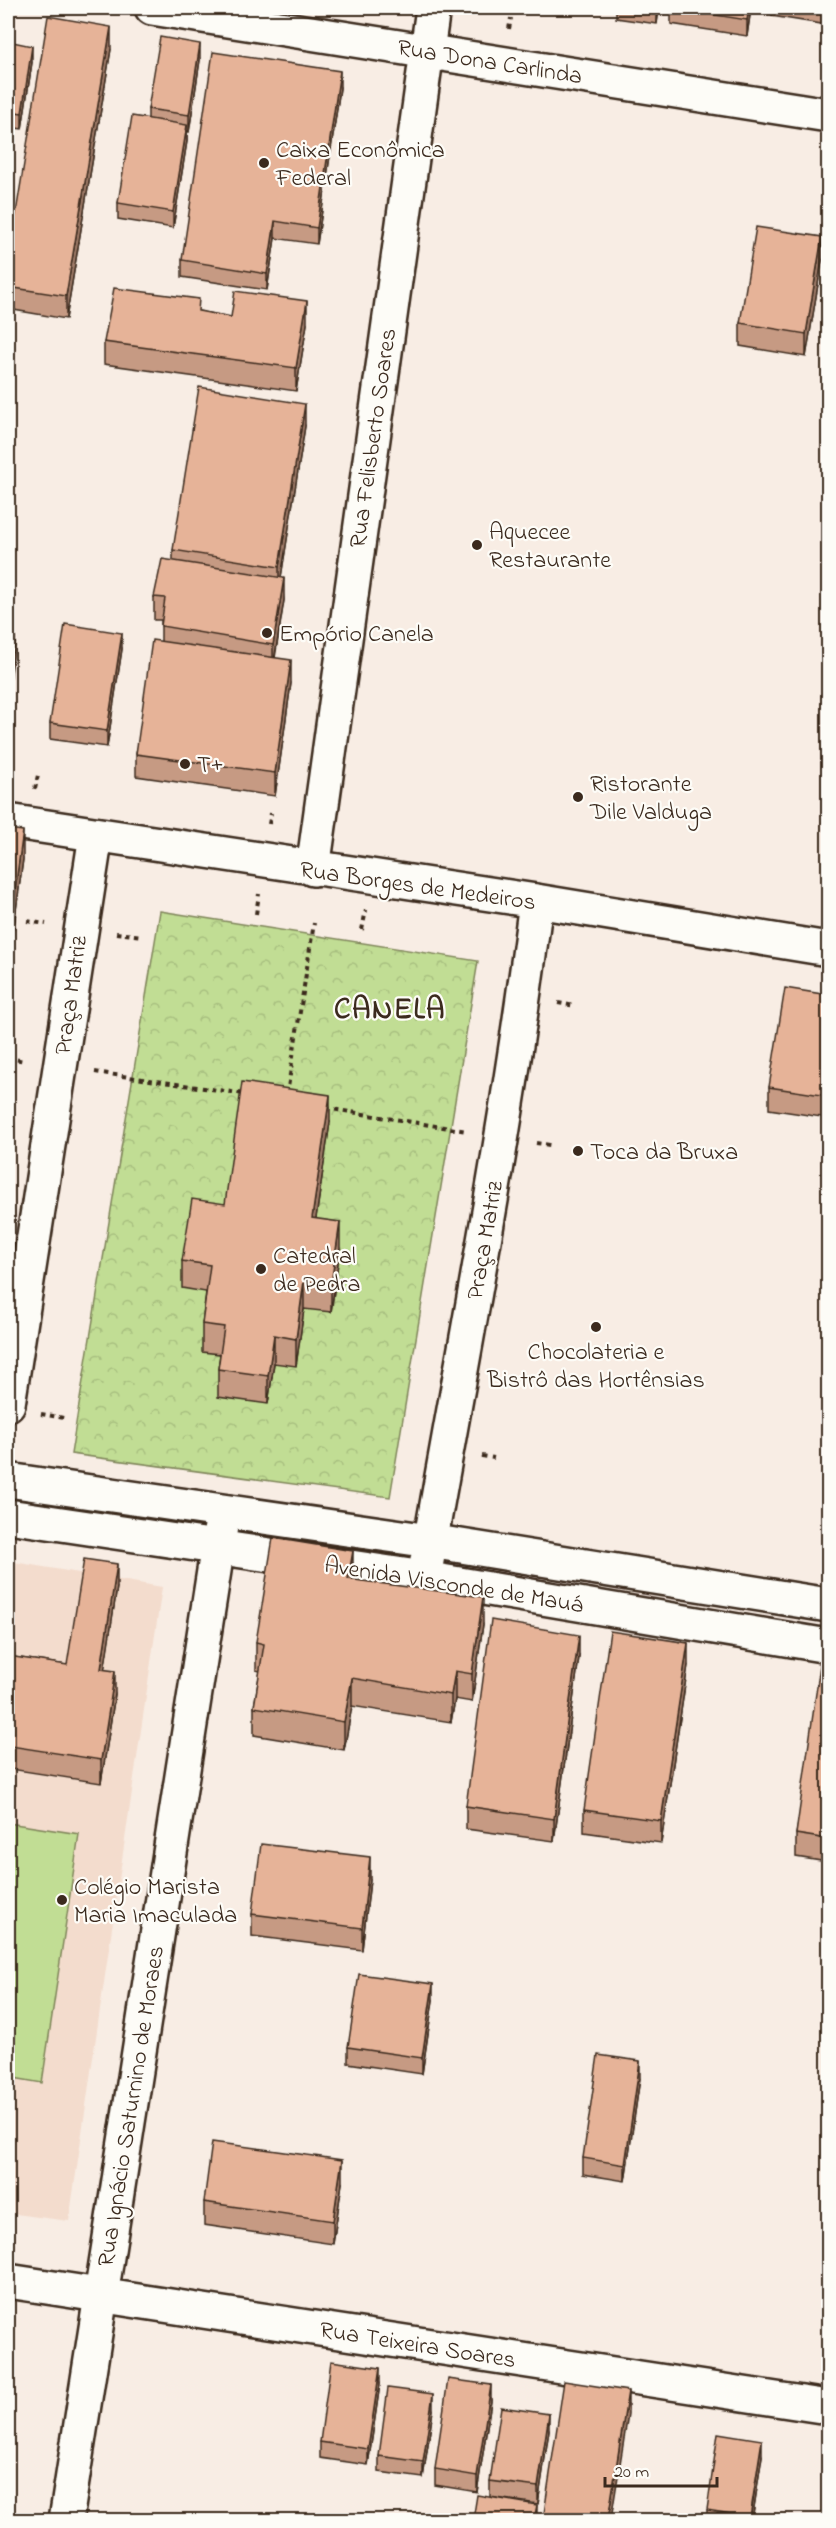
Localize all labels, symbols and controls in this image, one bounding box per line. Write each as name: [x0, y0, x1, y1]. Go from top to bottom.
street label: Rua Dona Carlinda: [395, 32, 585, 95]
place label: Caixa Econômica Federal: [275, 134, 445, 197]
marker: Caixa Econômica Federal: [257, 156, 271, 170]
street label: Rua Felisberto Soares: [342, 326, 407, 550]
place label: Aquecee Restaurante: [489, 516, 611, 579]
marker: Aquecee Restaurante: [470, 538, 484, 552]
place label: Empório Canela: [279, 618, 434, 653]
marker: Empório Canela: [260, 626, 274, 640]
place label: T+: [197, 749, 224, 784]
marker: T+: [178, 757, 192, 771]
place label: Ristorante Dile Valduga: [589, 768, 712, 831]
marker: Ristorante Dile Valduga: [571, 790, 585, 804]
street label: Rua Borges de Medeiros: [297, 854, 538, 921]
street label: Praça Matriz: [47, 933, 98, 1057]
district label: CANELA: [334, 989, 446, 1033]
place label: Toca da Bruxa: [590, 1136, 738, 1171]
marker: Toca da Bruxa: [571, 1144, 585, 1158]
street label: Praça Matriz: [459, 1177, 514, 1303]
place label: Catedral de Pedra: [273, 1240, 360, 1303]
marker: Catedral de Pedra: [254, 1262, 268, 1276]
marker: Chocolateria e Bistrô das Hortênsias: [589, 1320, 603, 1334]
place label: Chocolateria e Bistrô das Hortênsias: [486, 1336, 705, 1399]
street label: Avenida Visconde de Mauá: [322, 1549, 586, 1624]
place label: Colégio Marista Maria Imaculada: [74, 1871, 237, 1934]
marker: Colégio Marista Maria Imaculada: [55, 1893, 69, 1907]
street label: Rua Ignácio Saturnino de Moraes: [90, 1943, 175, 2269]
street label: Rua Teixeira Soares: [317, 2314, 518, 2379]
scale bar: [605, 2450, 718, 2488]
text: 20 m: [614, 2460, 649, 2486]

